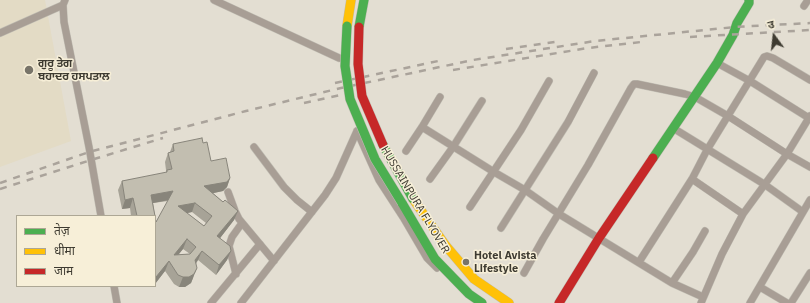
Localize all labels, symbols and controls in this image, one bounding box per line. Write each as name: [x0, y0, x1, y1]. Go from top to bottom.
north arrow: [754, 16, 794, 56]
text: उ: [766, 17, 776, 32]
place label: ਗੁਰੂ ਤੇਗ ਬਹਾਦਰ ਹਸਪਤਾਲ: [38, 57, 110, 83]
marker: ਗੁਰੂ ਤੇਗ ਬਹਾਦਰ ਹਸਪਤਾਲ: [23, 64, 35, 76]
street label: HUSSAINPURA FLYOVER: [378, 144, 452, 256]
legend: [16, 215, 156, 287]
text: तेज़: [54, 223, 70, 238]
text: धीमा: [54, 243, 75, 258]
place label: Hotel Avista Lifestyle: [474, 249, 537, 275]
marker: Hotel Avista Lifestyle: [461, 257, 471, 267]
text: जाम: [54, 263, 73, 278]

